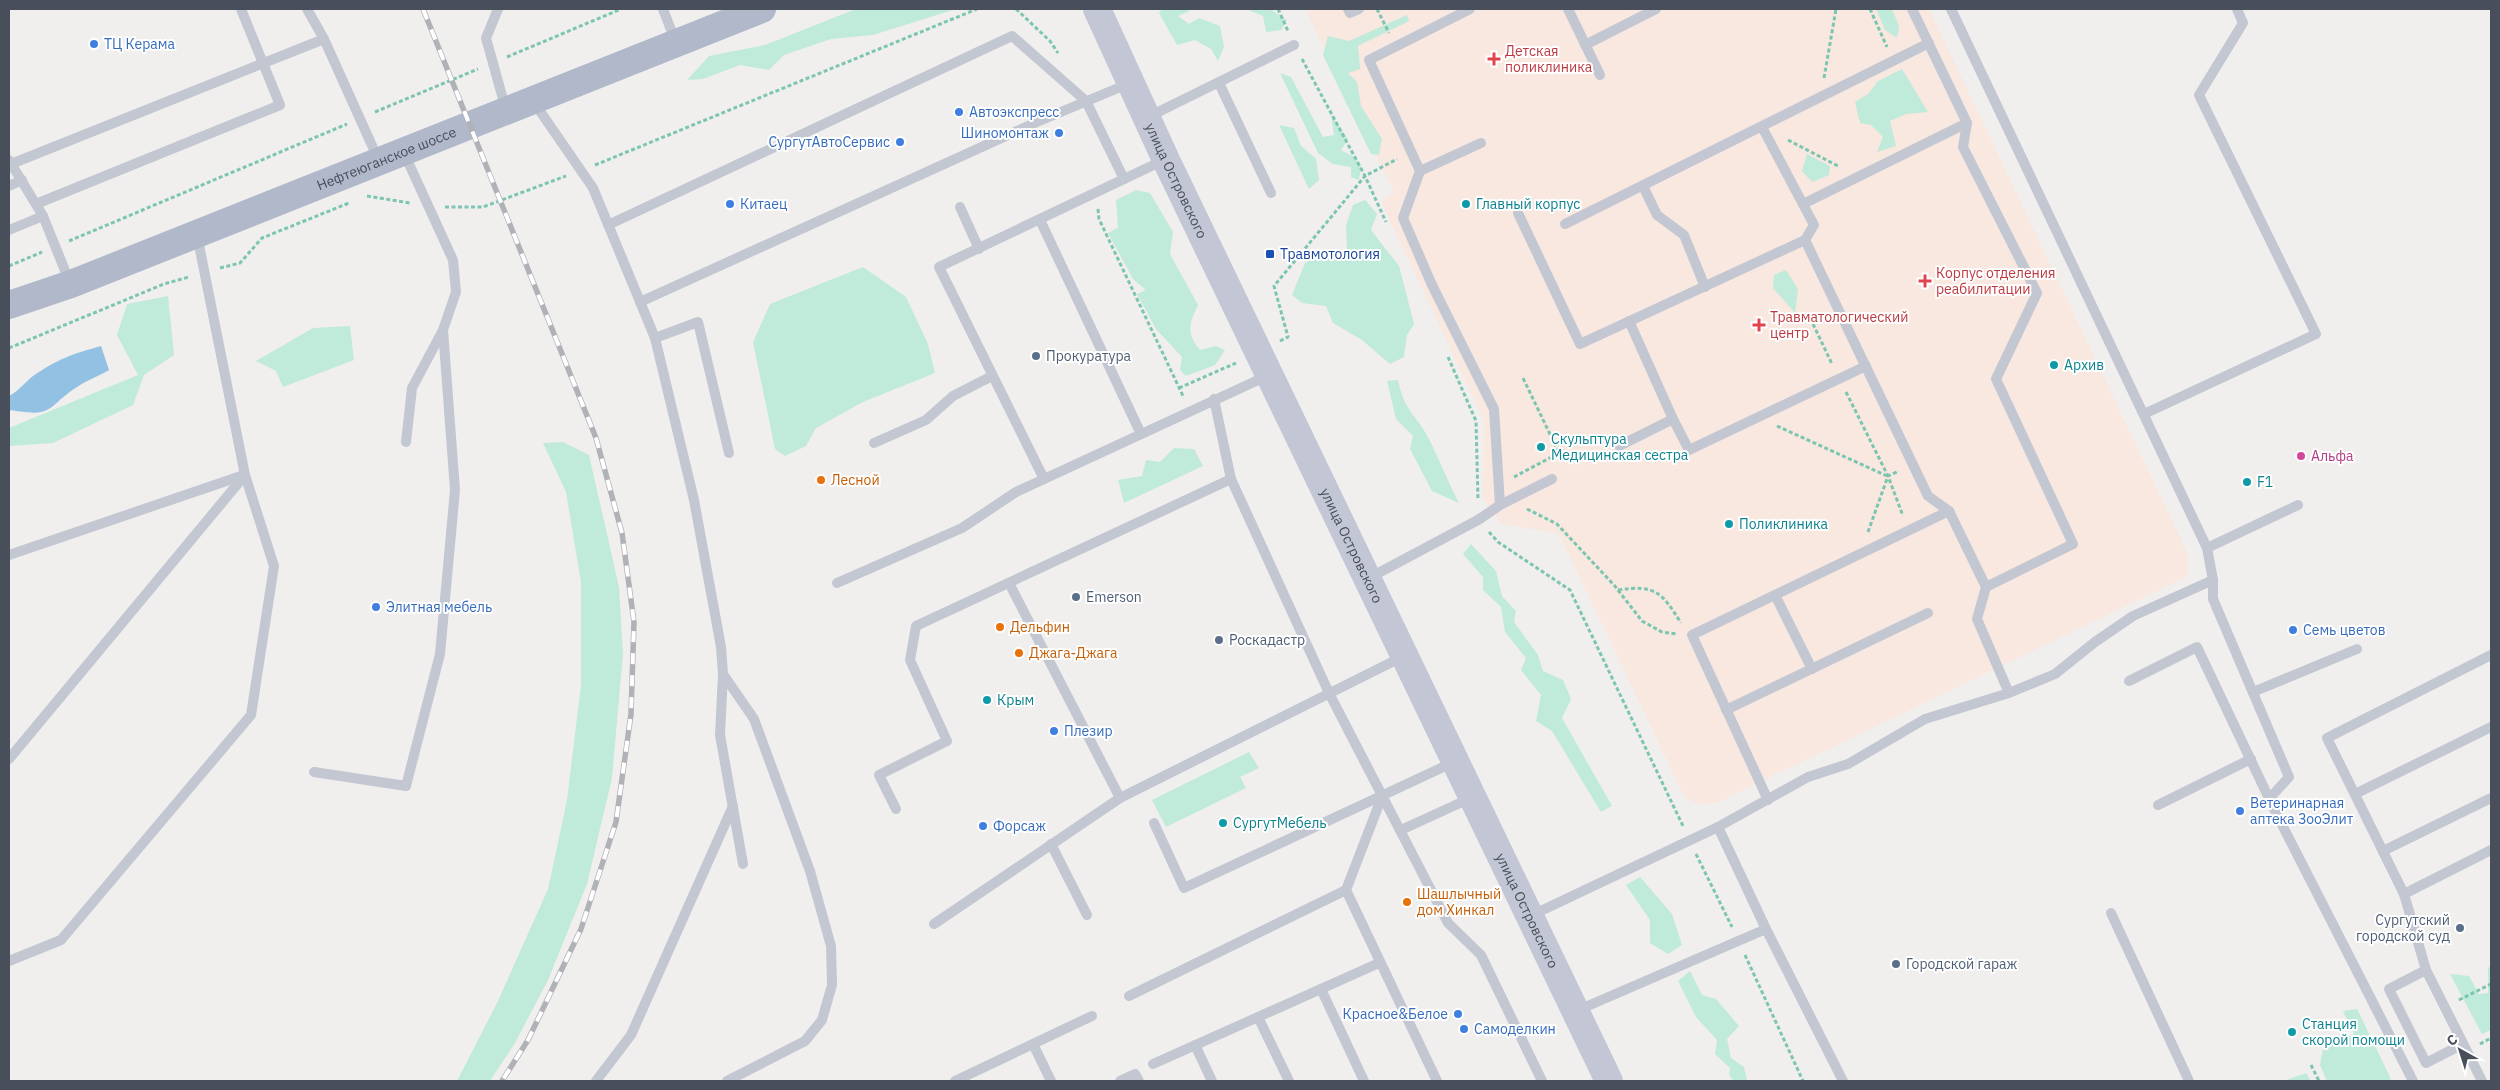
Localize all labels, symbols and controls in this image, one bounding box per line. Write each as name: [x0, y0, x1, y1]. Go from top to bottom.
place label: ТЦ Керама: [104, 35, 175, 53]
marker: ТЦ Керама: [88, 38, 100, 50]
place label: Детская поликлиника: [1505, 42, 1593, 76]
marker: Детская поликлиника: [1487, 52, 1501, 66]
place label: Автоэкспресс: [969, 103, 1059, 121]
marker: Автоэкспресс: [953, 106, 965, 118]
street label: улица Островского: [1141, 120, 1211, 241]
street label: Нефтеюганское шоссе: [314, 122, 459, 194]
place label: Шиномонтаж: [961, 124, 1049, 142]
marker: Шиномонтаж: [1053, 127, 1065, 139]
place label: СургутАвтоСервис: [768, 133, 890, 151]
marker: СургутАвтоСервис: [894, 136, 906, 148]
place label: Китаец: [740, 195, 788, 213]
place label: Главный корпус: [1476, 195, 1580, 213]
marker: Китаец: [724, 198, 736, 210]
marker: Главный корпус: [1460, 198, 1472, 210]
place label: Травмотология: [1280, 245, 1380, 263]
marker: Травмотология: [1264, 248, 1276, 260]
place label: Корпус отделения реабилитации: [1936, 264, 2056, 298]
marker: Корпус отделения реабилитации: [1918, 274, 1932, 288]
place label: Травматологический центр: [1770, 308, 1908, 342]
marker: Травматологический центр: [1752, 318, 1766, 332]
place label: Прокуратура: [1046, 347, 1132, 365]
marker: Прокуратура: [1030, 350, 1042, 362]
place label: Архив: [2064, 356, 2104, 374]
marker: Архив: [2048, 359, 2060, 371]
place label: Скульптура Медицинская сестра: [1551, 430, 1689, 464]
marker: Скульптура Медицинская сестра: [1535, 441, 1547, 453]
place label: Альфа: [2311, 447, 2354, 465]
marker: Альфа: [2295, 450, 2307, 462]
place label: Лесной: [831, 471, 880, 489]
place label: F1: [2257, 473, 2273, 491]
marker: Лесной: [815, 474, 827, 486]
marker: F1: [2241, 476, 2253, 488]
street label: улица Островского: [1316, 485, 1387, 606]
place label: Поликлиника: [1739, 515, 1828, 533]
marker: Поликлиника: [1723, 518, 1735, 530]
place label: Emerson: [1086, 588, 1142, 606]
marker: Emerson: [1070, 591, 1082, 603]
place label: Элитная мебель: [386, 598, 492, 616]
marker: Элитная мебель: [370, 601, 382, 613]
place label: Дельфин: [1010, 618, 1070, 636]
marker: Дельфин: [994, 621, 1006, 633]
place label: Семь цветов: [2303, 621, 2386, 639]
marker: Семь цветов: [2287, 624, 2299, 636]
place label: Роскадастр: [1229, 631, 1305, 649]
marker: Роскадастр: [1213, 634, 1225, 646]
place label: Джага-Джага: [1029, 644, 1118, 662]
marker: Джага-Джага: [1013, 647, 1025, 659]
place label: Крым: [997, 691, 1034, 709]
marker: Крым: [981, 694, 993, 706]
place label: Плезир: [1064, 722, 1113, 740]
marker: Плезир: [1048, 725, 1060, 737]
place label: Ветеринарная аптека ЗооЭлит: [2250, 794, 2354, 828]
marker: Ветеринарная аптека ЗооЭлит: [2234, 805, 2246, 817]
place label: СургутМебель: [1233, 814, 1327, 832]
place label: Форсаж: [993, 817, 1046, 835]
marker: СургутМебель: [1217, 817, 1229, 829]
marker: Форсаж: [977, 820, 989, 832]
street label: улица Островского: [1492, 850, 1562, 971]
place label: Шашлычный дом Хинкал: [1417, 885, 1501, 919]
marker: Шашлычный дом Хинкал: [1401, 896, 1413, 908]
place label: Сургутский городской суд: [2356, 911, 2450, 945]
marker: Сургутский городской суд: [2454, 922, 2466, 934]
place label: Городской гараж: [1906, 955, 2018, 973]
marker: Городской гараж: [1890, 958, 1902, 970]
place label: Красное&Белое: [1343, 1005, 1448, 1023]
marker: Красное&Белое: [1452, 1008, 1464, 1020]
place label: Станция скорой помощи: [2302, 1015, 2405, 1049]
place label: Самоделкин: [1474, 1020, 1556, 1038]
marker: Самоделкин: [1458, 1023, 1470, 1035]
north arrow: [2435, 1025, 2485, 1075]
marker: Станция скорой помощи: [2286, 1026, 2298, 1038]
text: С: [2443, 1030, 2461, 1050]

